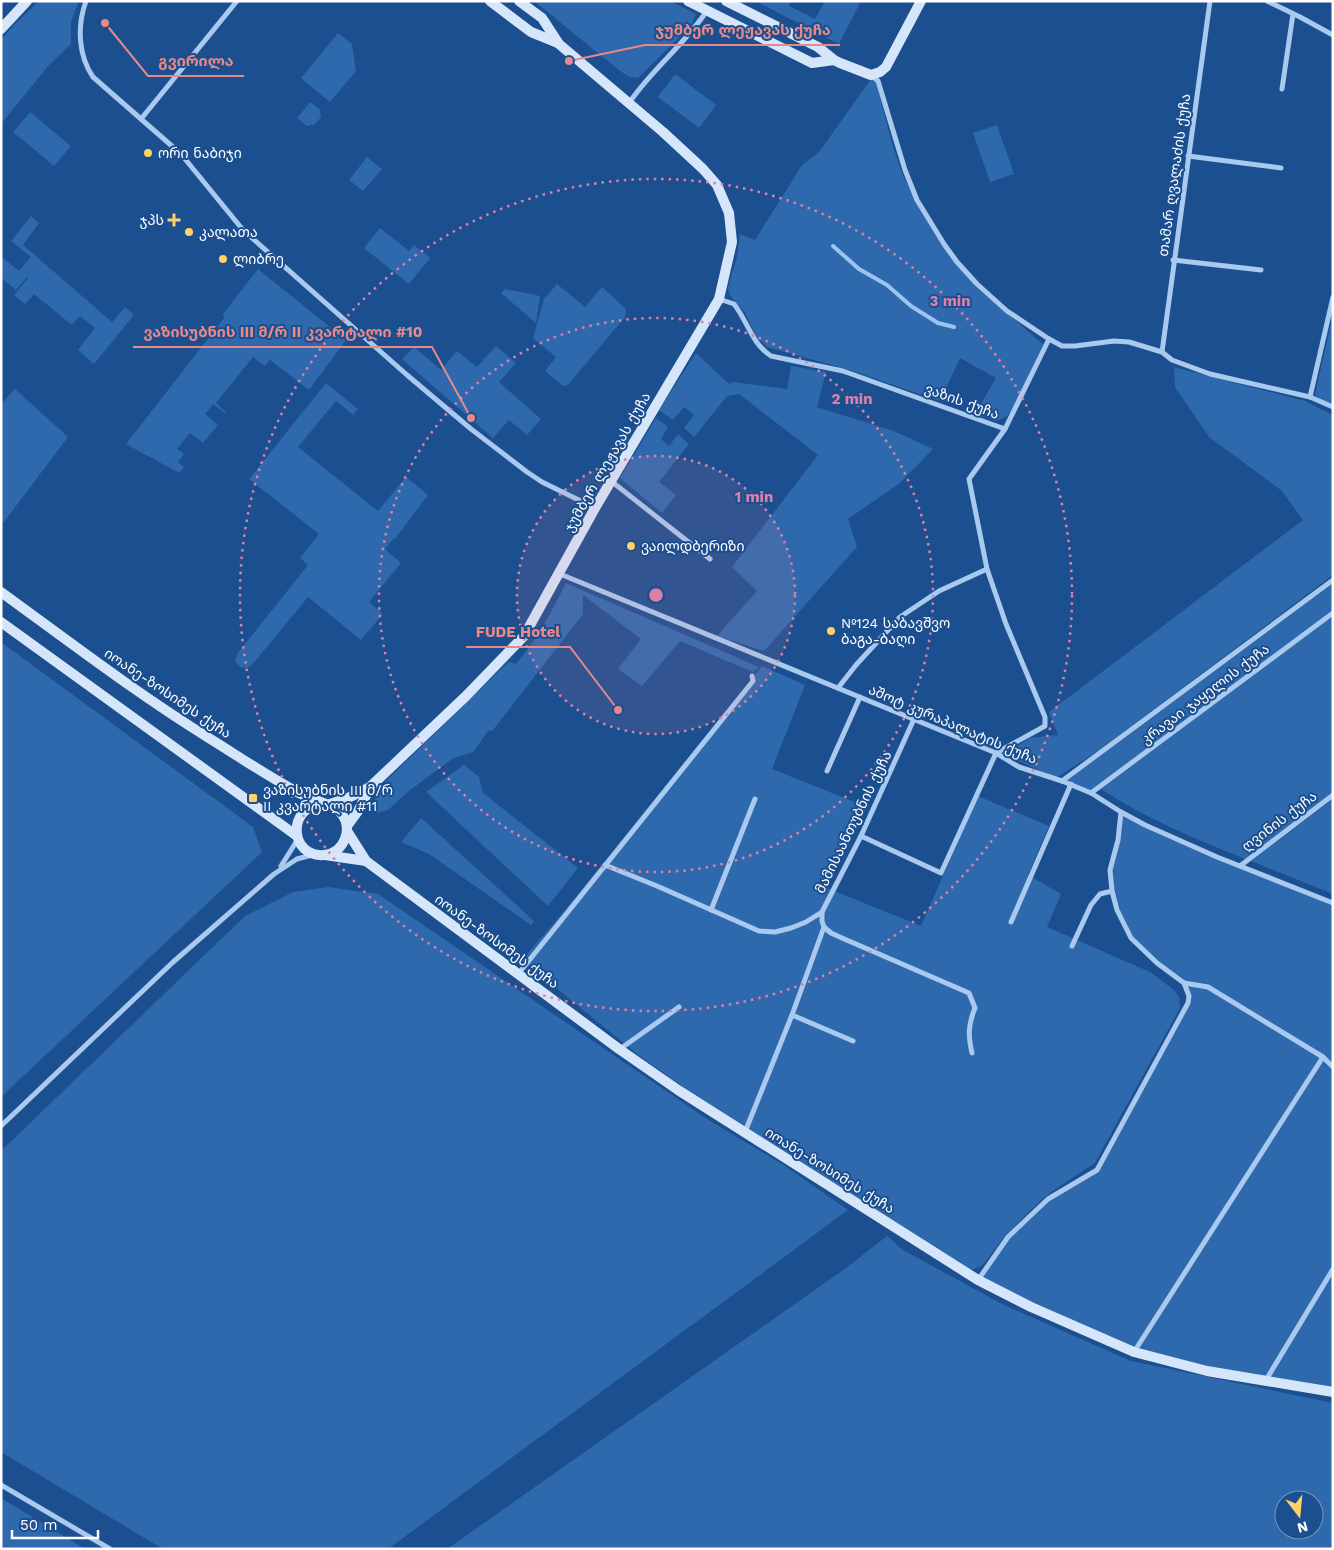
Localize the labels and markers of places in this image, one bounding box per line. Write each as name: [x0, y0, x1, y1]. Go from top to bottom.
callout: ჯუმბერ ლეჟავას ქუჩა: [645, 15, 840, 45]
callout: გვირილა: [148, 46, 244, 76]
place label: ორი ნაბიჯი: [158, 145, 242, 162]
marker: ორი ნაბიჯი: [142, 147, 154, 159]
place label: ჯპს: [140, 212, 164, 229]
marker: ჯპს: [168, 214, 180, 226]
place label: კალათა: [199, 224, 258, 241]
marker: კალათა: [183, 226, 195, 238]
place label: ლიბრე: [233, 251, 284, 268]
marker: ლიბრე: [217, 253, 229, 265]
callout: ვაზისუბნის III მ/რ II კვარტალი #10: [133, 317, 432, 347]
place label: ვაილდბერიზი: [641, 538, 745, 555]
marker: ვაილდბერიზი: [625, 540, 637, 552]
centre of rings: [647, 586, 665, 604]
place label: №124 საბავშვო ბაგა-ბაღი: [841, 615, 950, 648]
callout: FUDE Hotel: [466, 617, 570, 647]
marker: №124 საბავშვო ბაგა-ბაღი: [825, 625, 837, 637]
place label: ვაზისუბნის III მ/რ II კვარტალი #11: [263, 782, 393, 815]
marker: ვაზისუბნის III მ/რ II კვარტალი #11: [247, 792, 259, 804]

